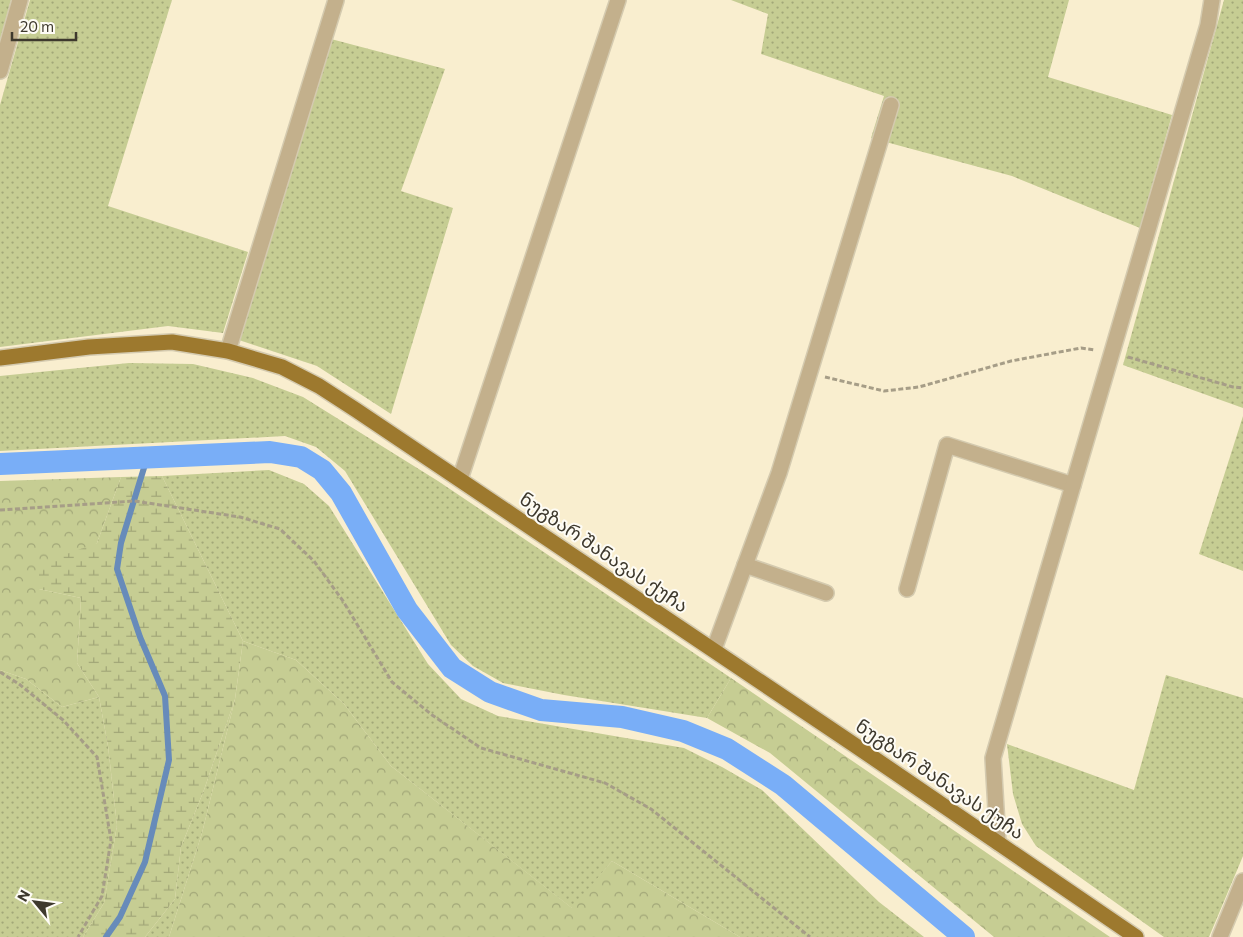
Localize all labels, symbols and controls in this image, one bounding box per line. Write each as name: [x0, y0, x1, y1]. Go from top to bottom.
scale bar: [12, 10, 76, 42]
text: 20 m: [20, 17, 54, 35]
street label: ნუგზარ შანავას ქუჩა: [515, 487, 693, 617]
street label: ნუგზარ შანავას ქუჩა: [851, 714, 1029, 844]
north arrow: [10, 877, 60, 927]
text: N: [13, 887, 33, 904]

